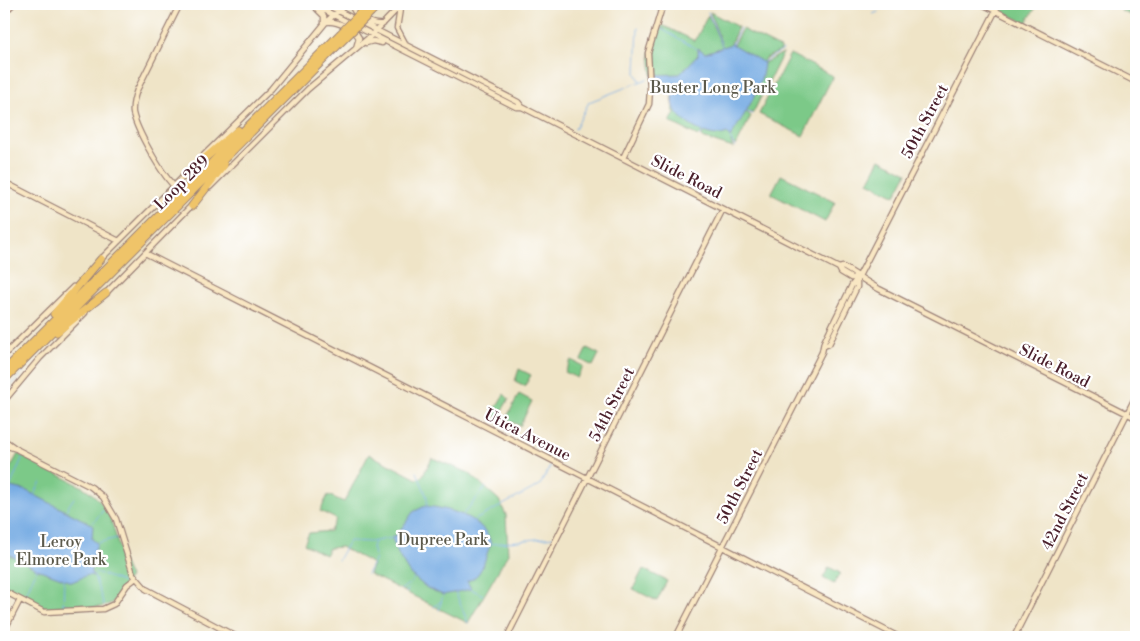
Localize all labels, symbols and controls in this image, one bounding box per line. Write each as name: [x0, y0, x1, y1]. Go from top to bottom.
park label: Buster Long Park: [649, 78, 777, 98]
street label: 50th Street: [897, 80, 953, 162]
street label: Loop 289: [150, 151, 214, 214]
street label: Slide Road: [648, 151, 725, 203]
street label: Slide Road: [1016, 340, 1093, 392]
street label: 54th Street: [585, 364, 639, 445]
street label: Utica Avenue: [481, 404, 574, 465]
street label: 50th Street: [712, 445, 767, 527]
street label: 42nd Street: [1037, 469, 1093, 553]
park label: Dupree Park: [398, 530, 490, 550]
park label: Leroy Elmore Park: [16, 532, 108, 570]

